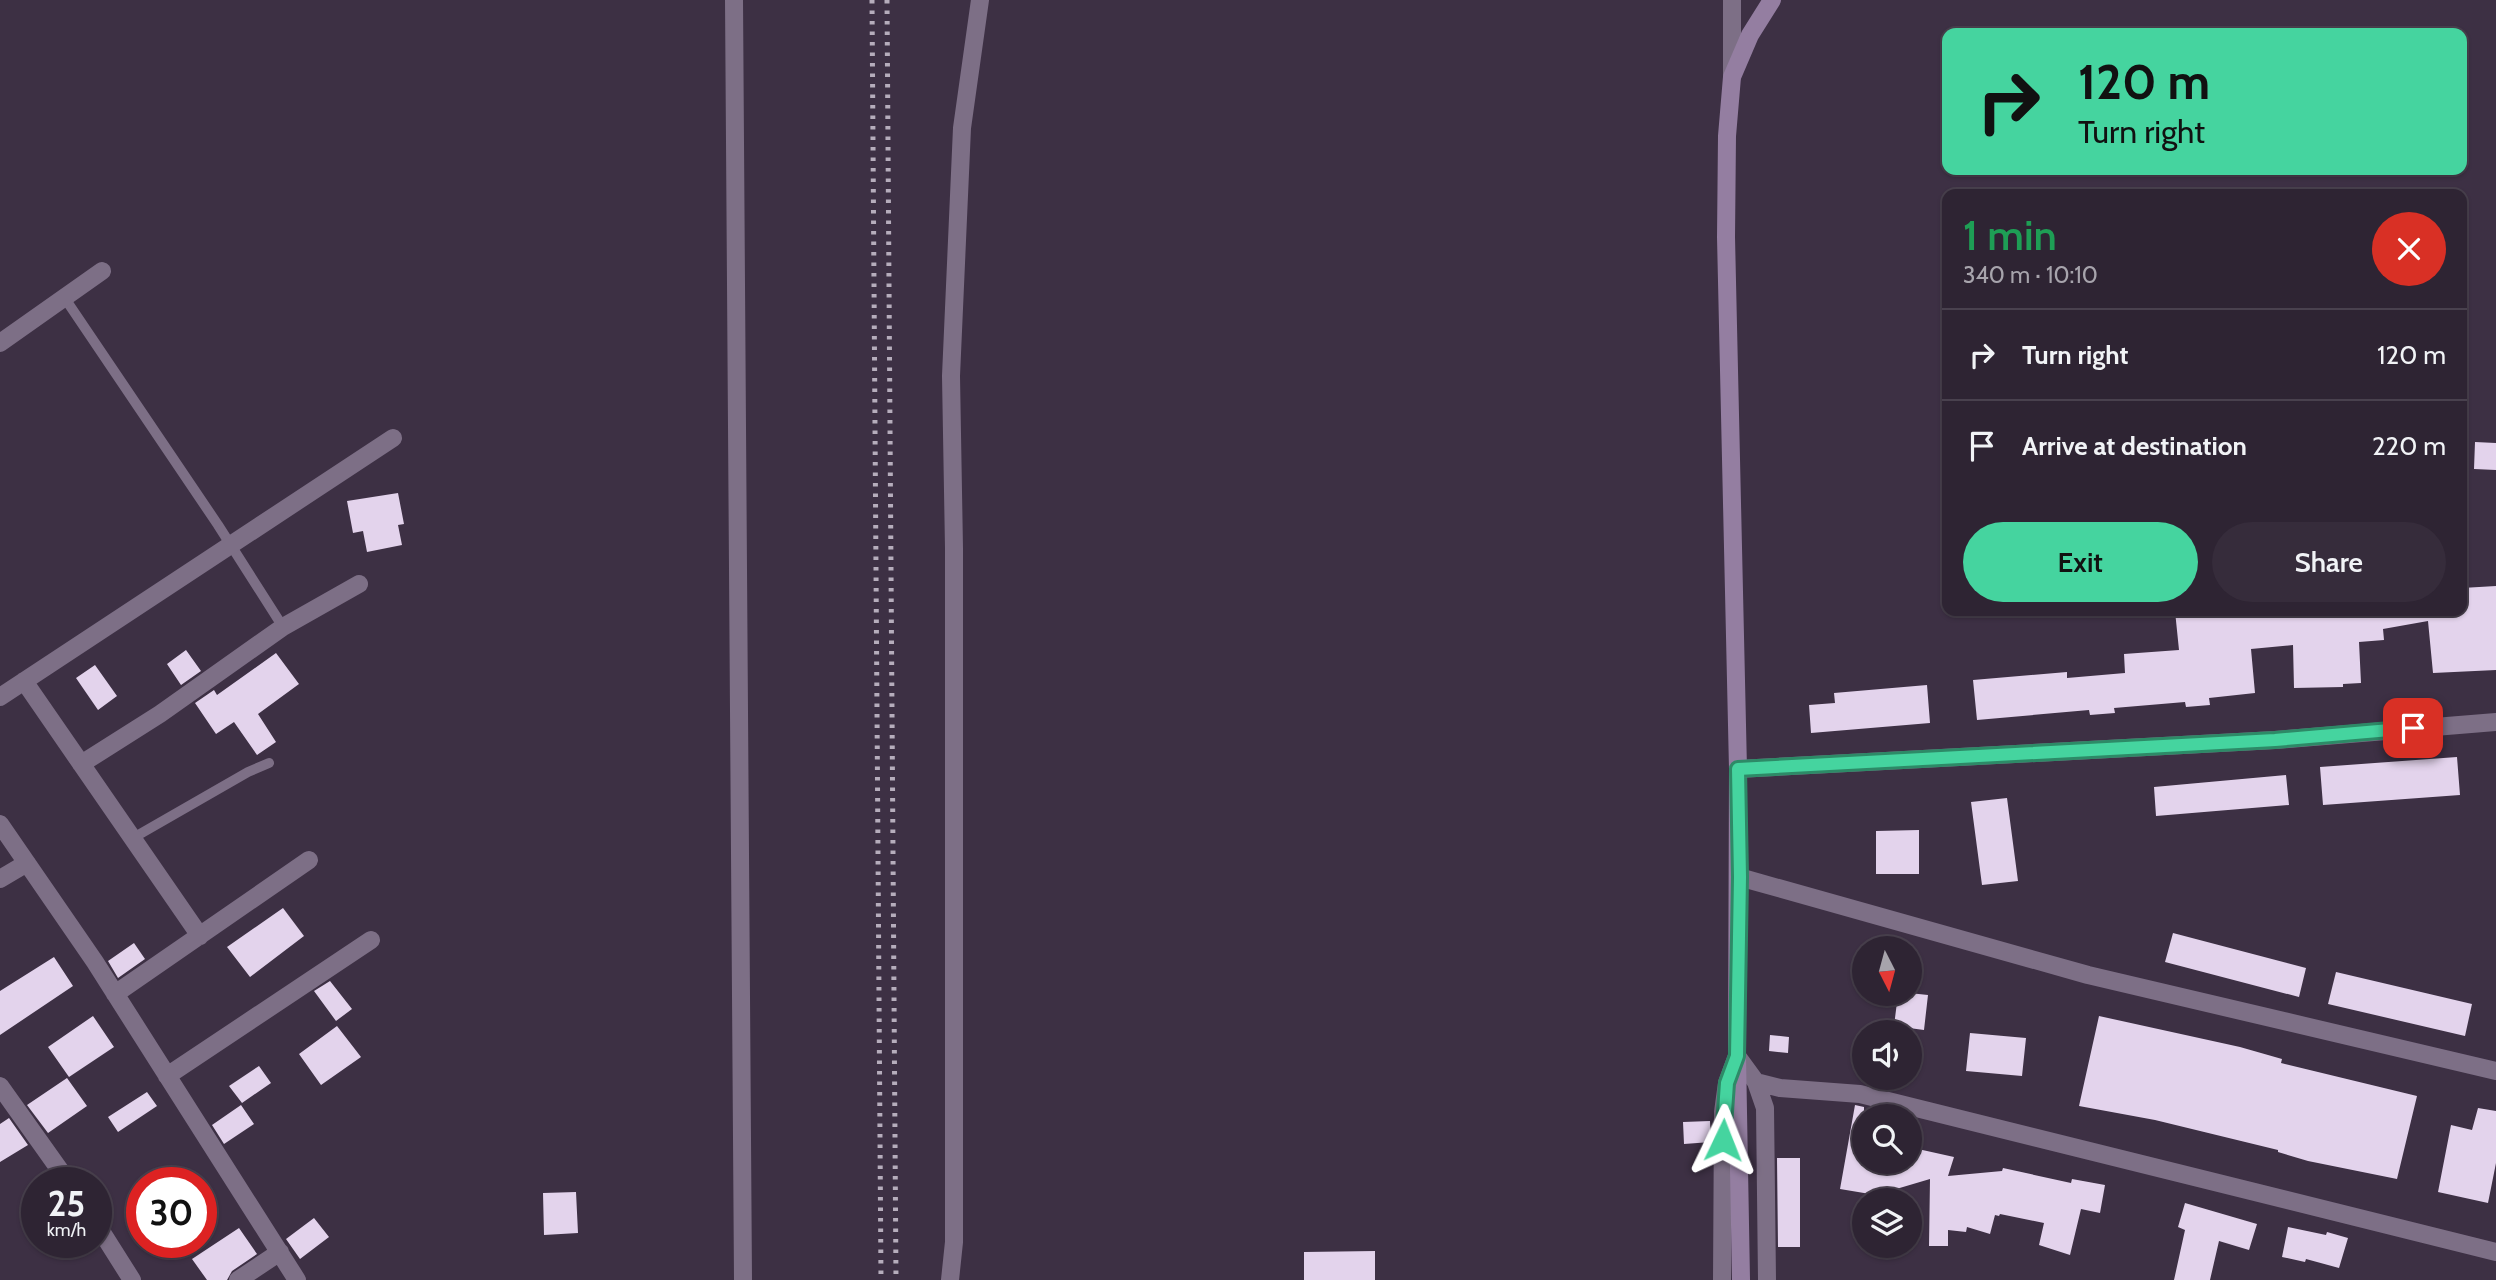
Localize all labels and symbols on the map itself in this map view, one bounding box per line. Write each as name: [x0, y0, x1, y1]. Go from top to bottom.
pin: [2383, 698, 2443, 758]
north arrow: [1852, 936, 1922, 1006]
position arrow: [1686, 1103, 1760, 1177]
speed limit sign: 30: [126, 1167, 217, 1258]

